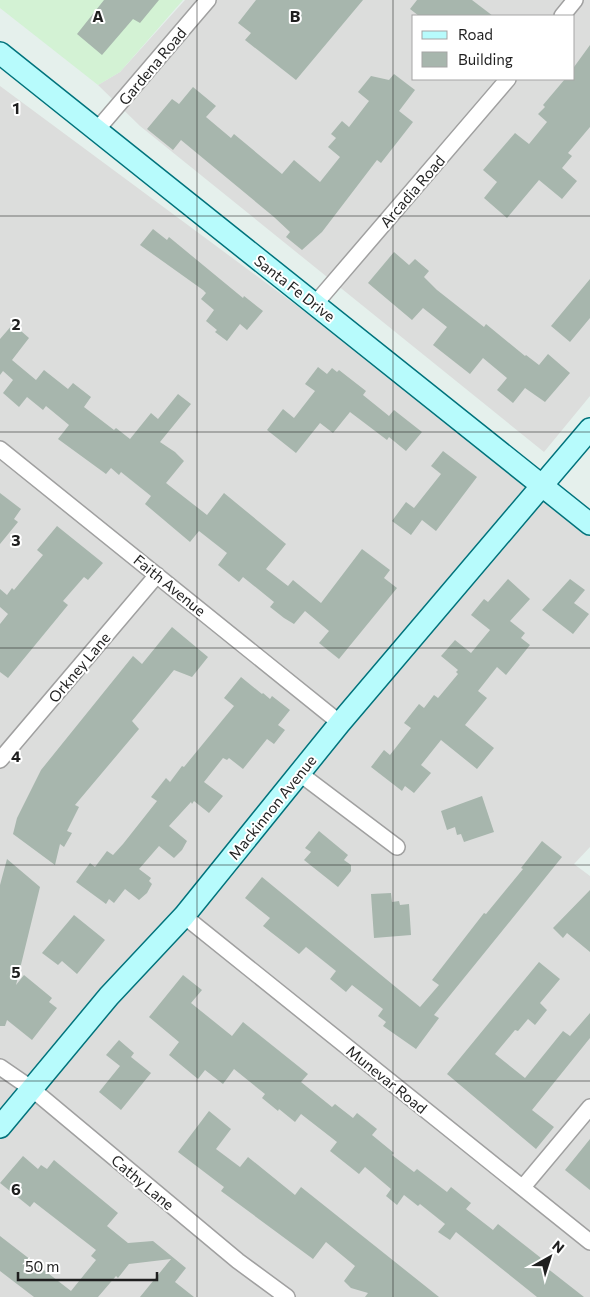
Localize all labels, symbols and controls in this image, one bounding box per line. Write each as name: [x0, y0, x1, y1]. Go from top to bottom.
text: A: [92, 6, 104, 25]
text: B: [290, 6, 301, 25]
legend: [412, 15, 575, 80]
street label: Gardena Road: [114, 24, 190, 108]
text: Road: [458, 25, 493, 43]
text: Building: [458, 50, 513, 68]
text: 1: [12, 98, 20, 117]
street label: Arcadia Road: [376, 151, 448, 231]
street label: Santa Fe Drive: [251, 251, 339, 325]
text: 2: [11, 314, 21, 333]
text: 3: [11, 530, 21, 549]
street label: Faith Avenue: [130, 550, 210, 620]
street label: Orkney Lane: [44, 628, 114, 706]
text: 4: [11, 746, 21, 765]
street label: Mackinnon Avenue: [224, 751, 320, 863]
text: 5: [11, 962, 21, 981]
street label: Munevar Road: [343, 1041, 431, 1117]
street label: Cathy Lane: [108, 1151, 178, 1213]
text: 6: [11, 1179, 21, 1198]
north arrow: [525, 1232, 575, 1282]
text: N: [549, 1237, 568, 1256]
scale bar: [18, 1250, 156, 1282]
text: 50 m: [25, 1257, 59, 1275]

